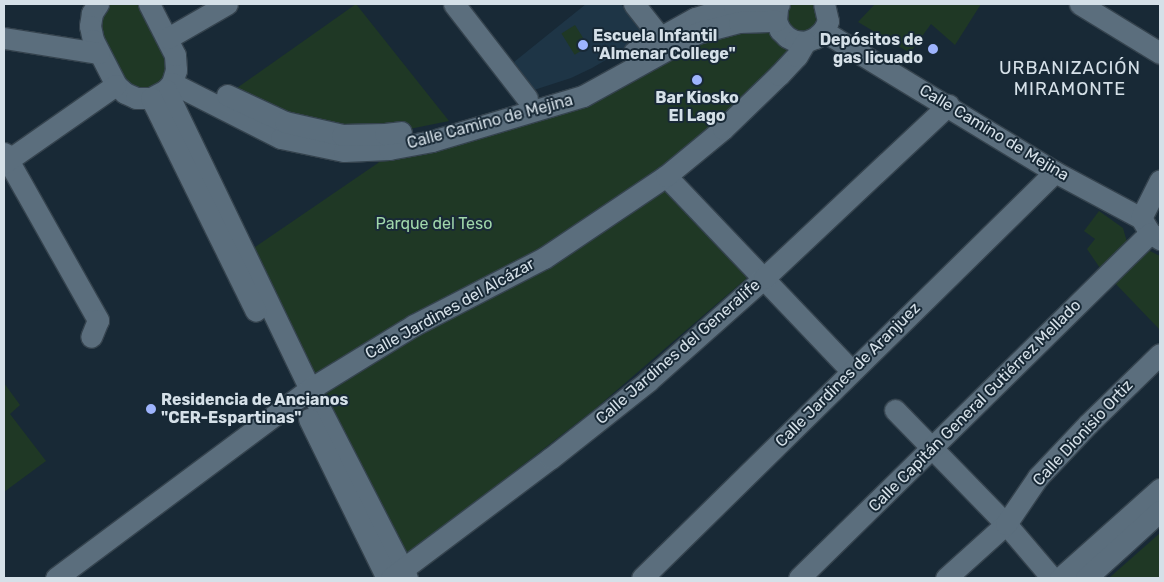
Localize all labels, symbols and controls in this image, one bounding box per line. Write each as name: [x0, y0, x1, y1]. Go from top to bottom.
place label: Escuela Infantil "Almenar College": [593, 26, 736, 64]
place label: Depósitos de gas licuado: [820, 30, 923, 68]
marker: Escuela Infantil "Almenar College": [577, 39, 589, 51]
marker: Depósitos de gas licuado: [927, 43, 939, 55]
district label: URBANIZACIÓN MIRAMONTE: [998, 58, 1142, 100]
marker: Bar Kiosko El Lago: [691, 74, 703, 86]
street label: Calle Camino de Mejina: [916, 81, 1072, 185]
place label: Bar Kiosko El Lago: [655, 88, 739, 126]
street label: Calle Camino de Mejina: [405, 91, 575, 153]
park label: Parque del Teso: [375, 214, 493, 234]
street label: Calle Jardines del Alcázar: [362, 254, 538, 364]
street label: Calle Jardines del Generalife: [592, 275, 764, 429]
street label: Calle Capitán General Gutiérrez Mellado: [865, 296, 1085, 516]
street label: Calle Jardines de Aranjuez: [771, 298, 925, 452]
street label: Calle Dionisio Ortiz: [1029, 376, 1137, 490]
place label: Residencia de Ancianos "CER-Espartinas": [161, 390, 349, 428]
marker: Residencia de Ancianos "CER-Espartinas": [145, 403, 157, 415]

